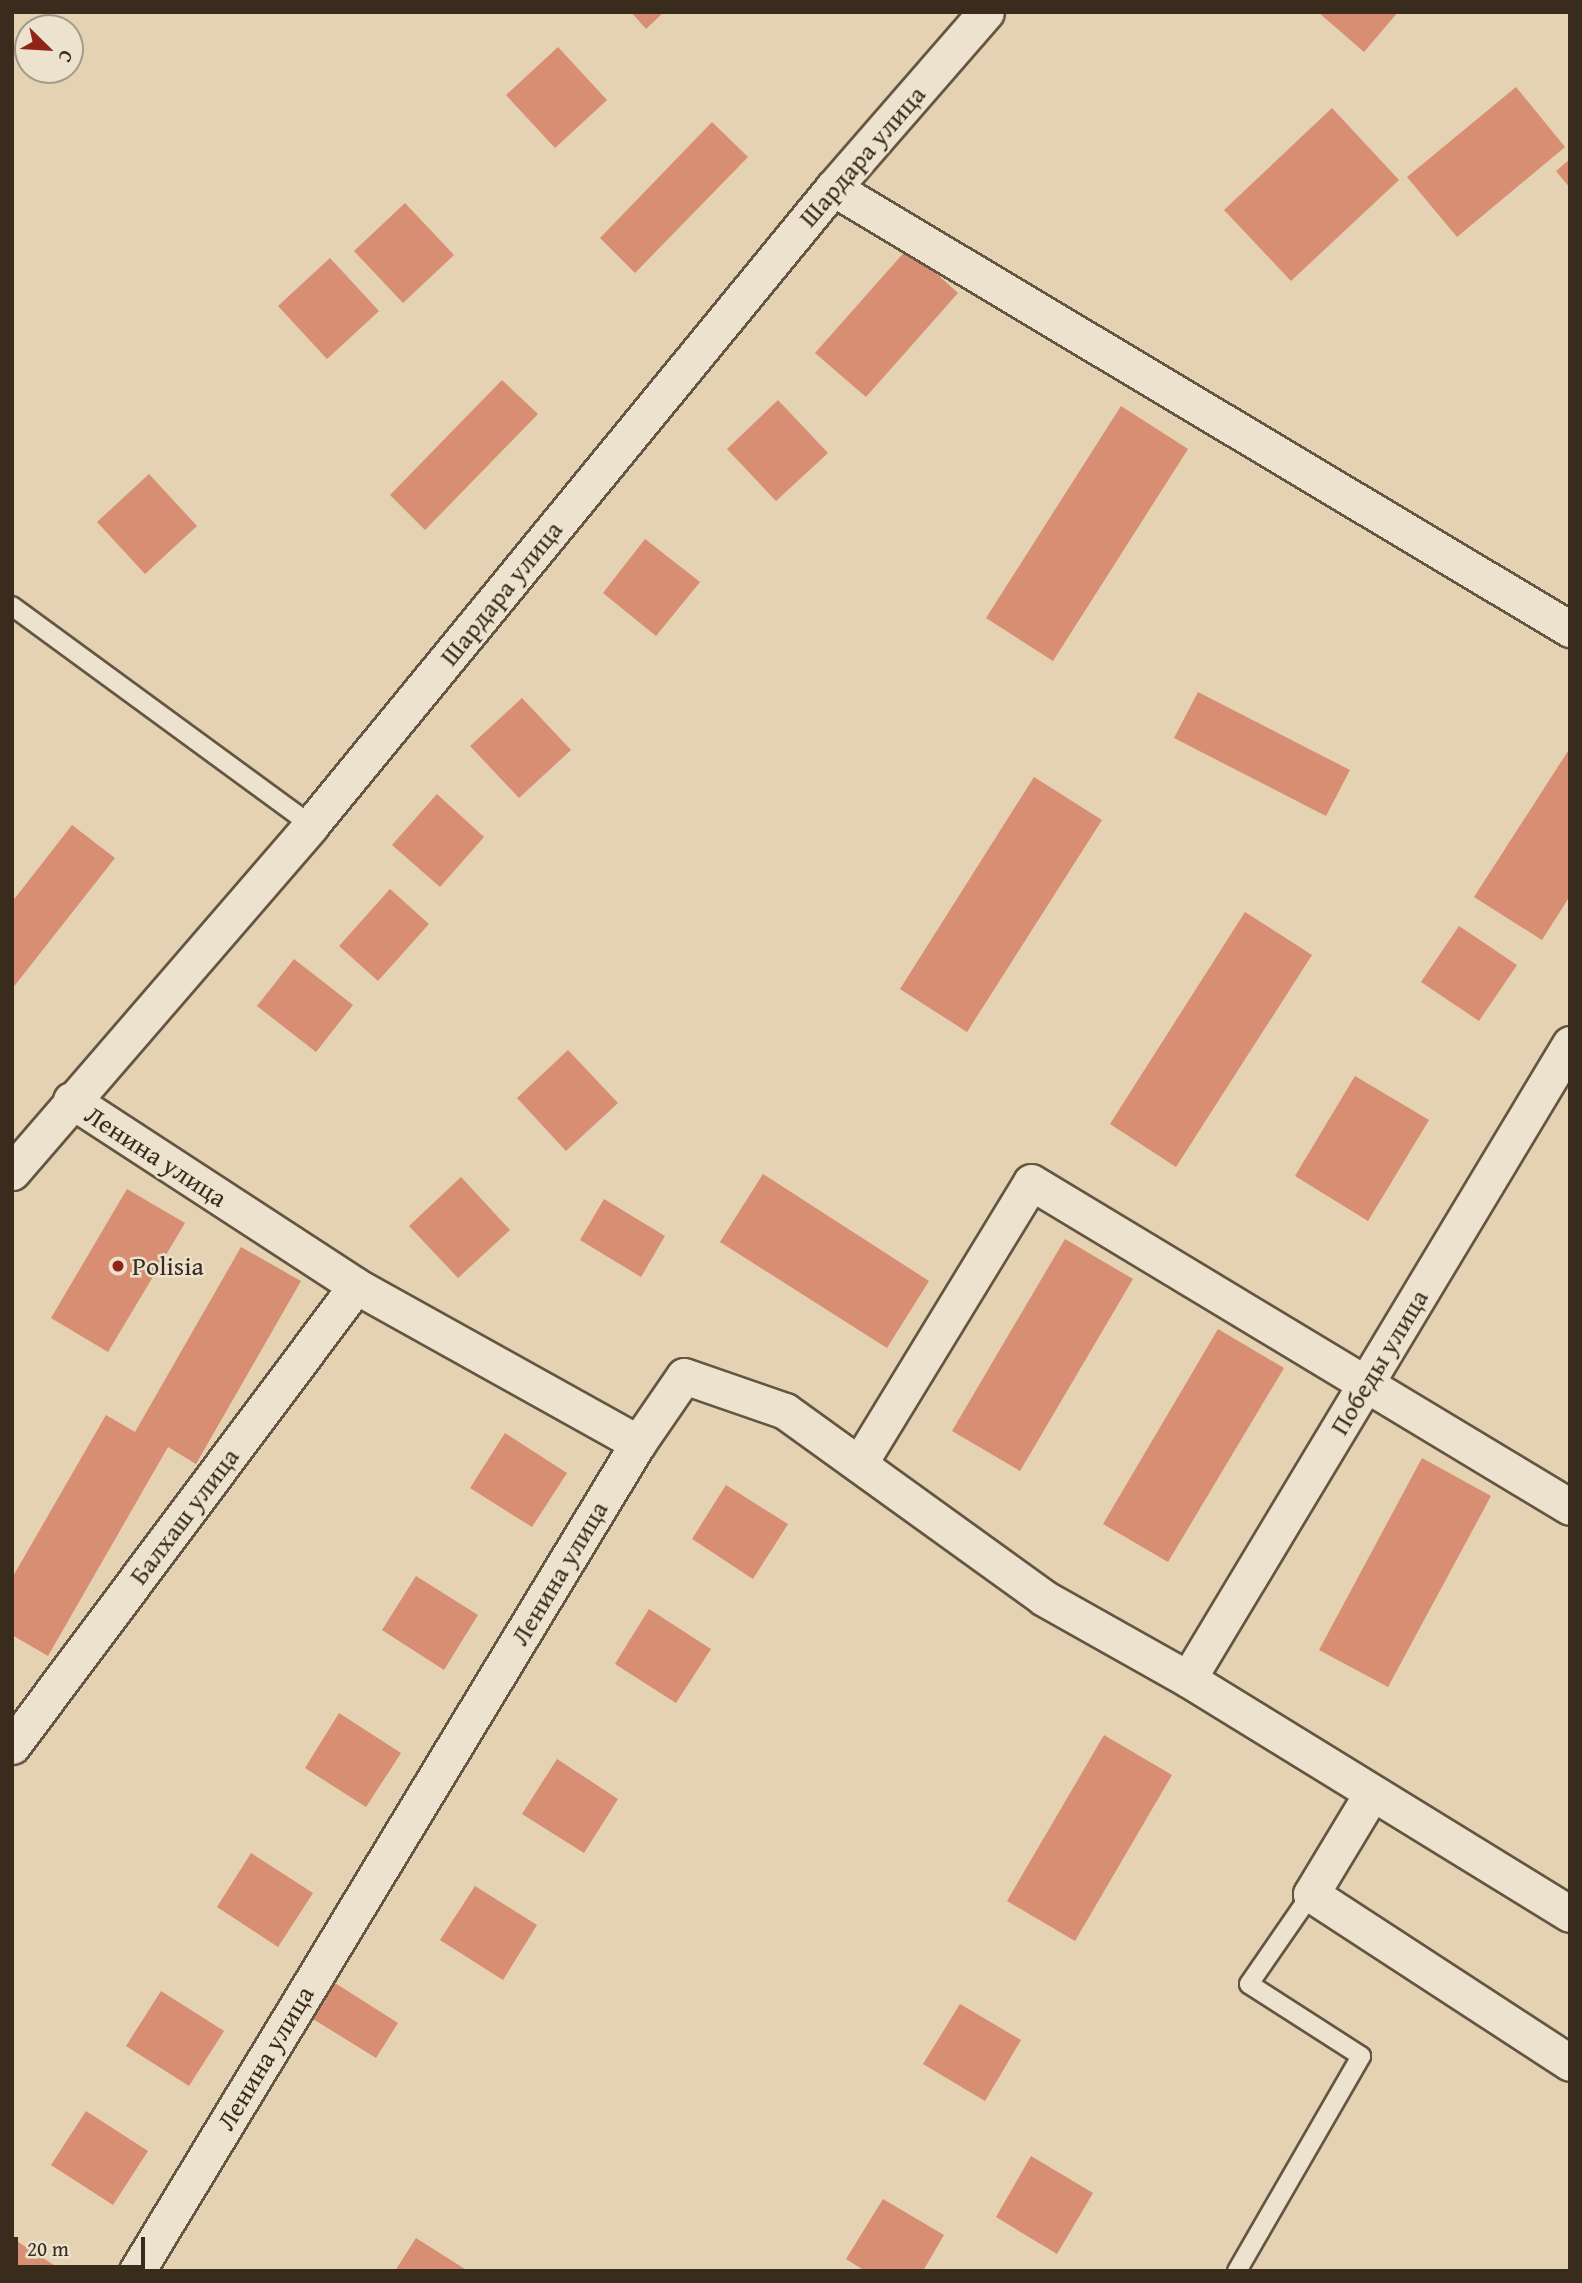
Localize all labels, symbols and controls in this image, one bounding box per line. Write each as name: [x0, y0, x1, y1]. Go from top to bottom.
north arrow: [14, 14, 84, 84]
text: С: [51, 46, 81, 67]
street label: Шардара улица: [792, 79, 932, 233]
street label: Шардара улица: [433, 514, 569, 672]
street label: Ленина улица: [79, 1099, 233, 1213]
place label: Polisia: [132, 1250, 204, 1282]
marker: Polisia: [110, 1258, 126, 1274]
street label: Победы улица: [1323, 1284, 1435, 1440]
street label: Балхаш улица: [123, 1442, 245, 1590]
street label: Ленина улица: [504, 1495, 614, 1651]
street label: Ленина улица: [210, 1980, 320, 2136]
scale bar: [18, 2224, 149, 2268]
text: 20 m: [27, 2233, 69, 2264]

